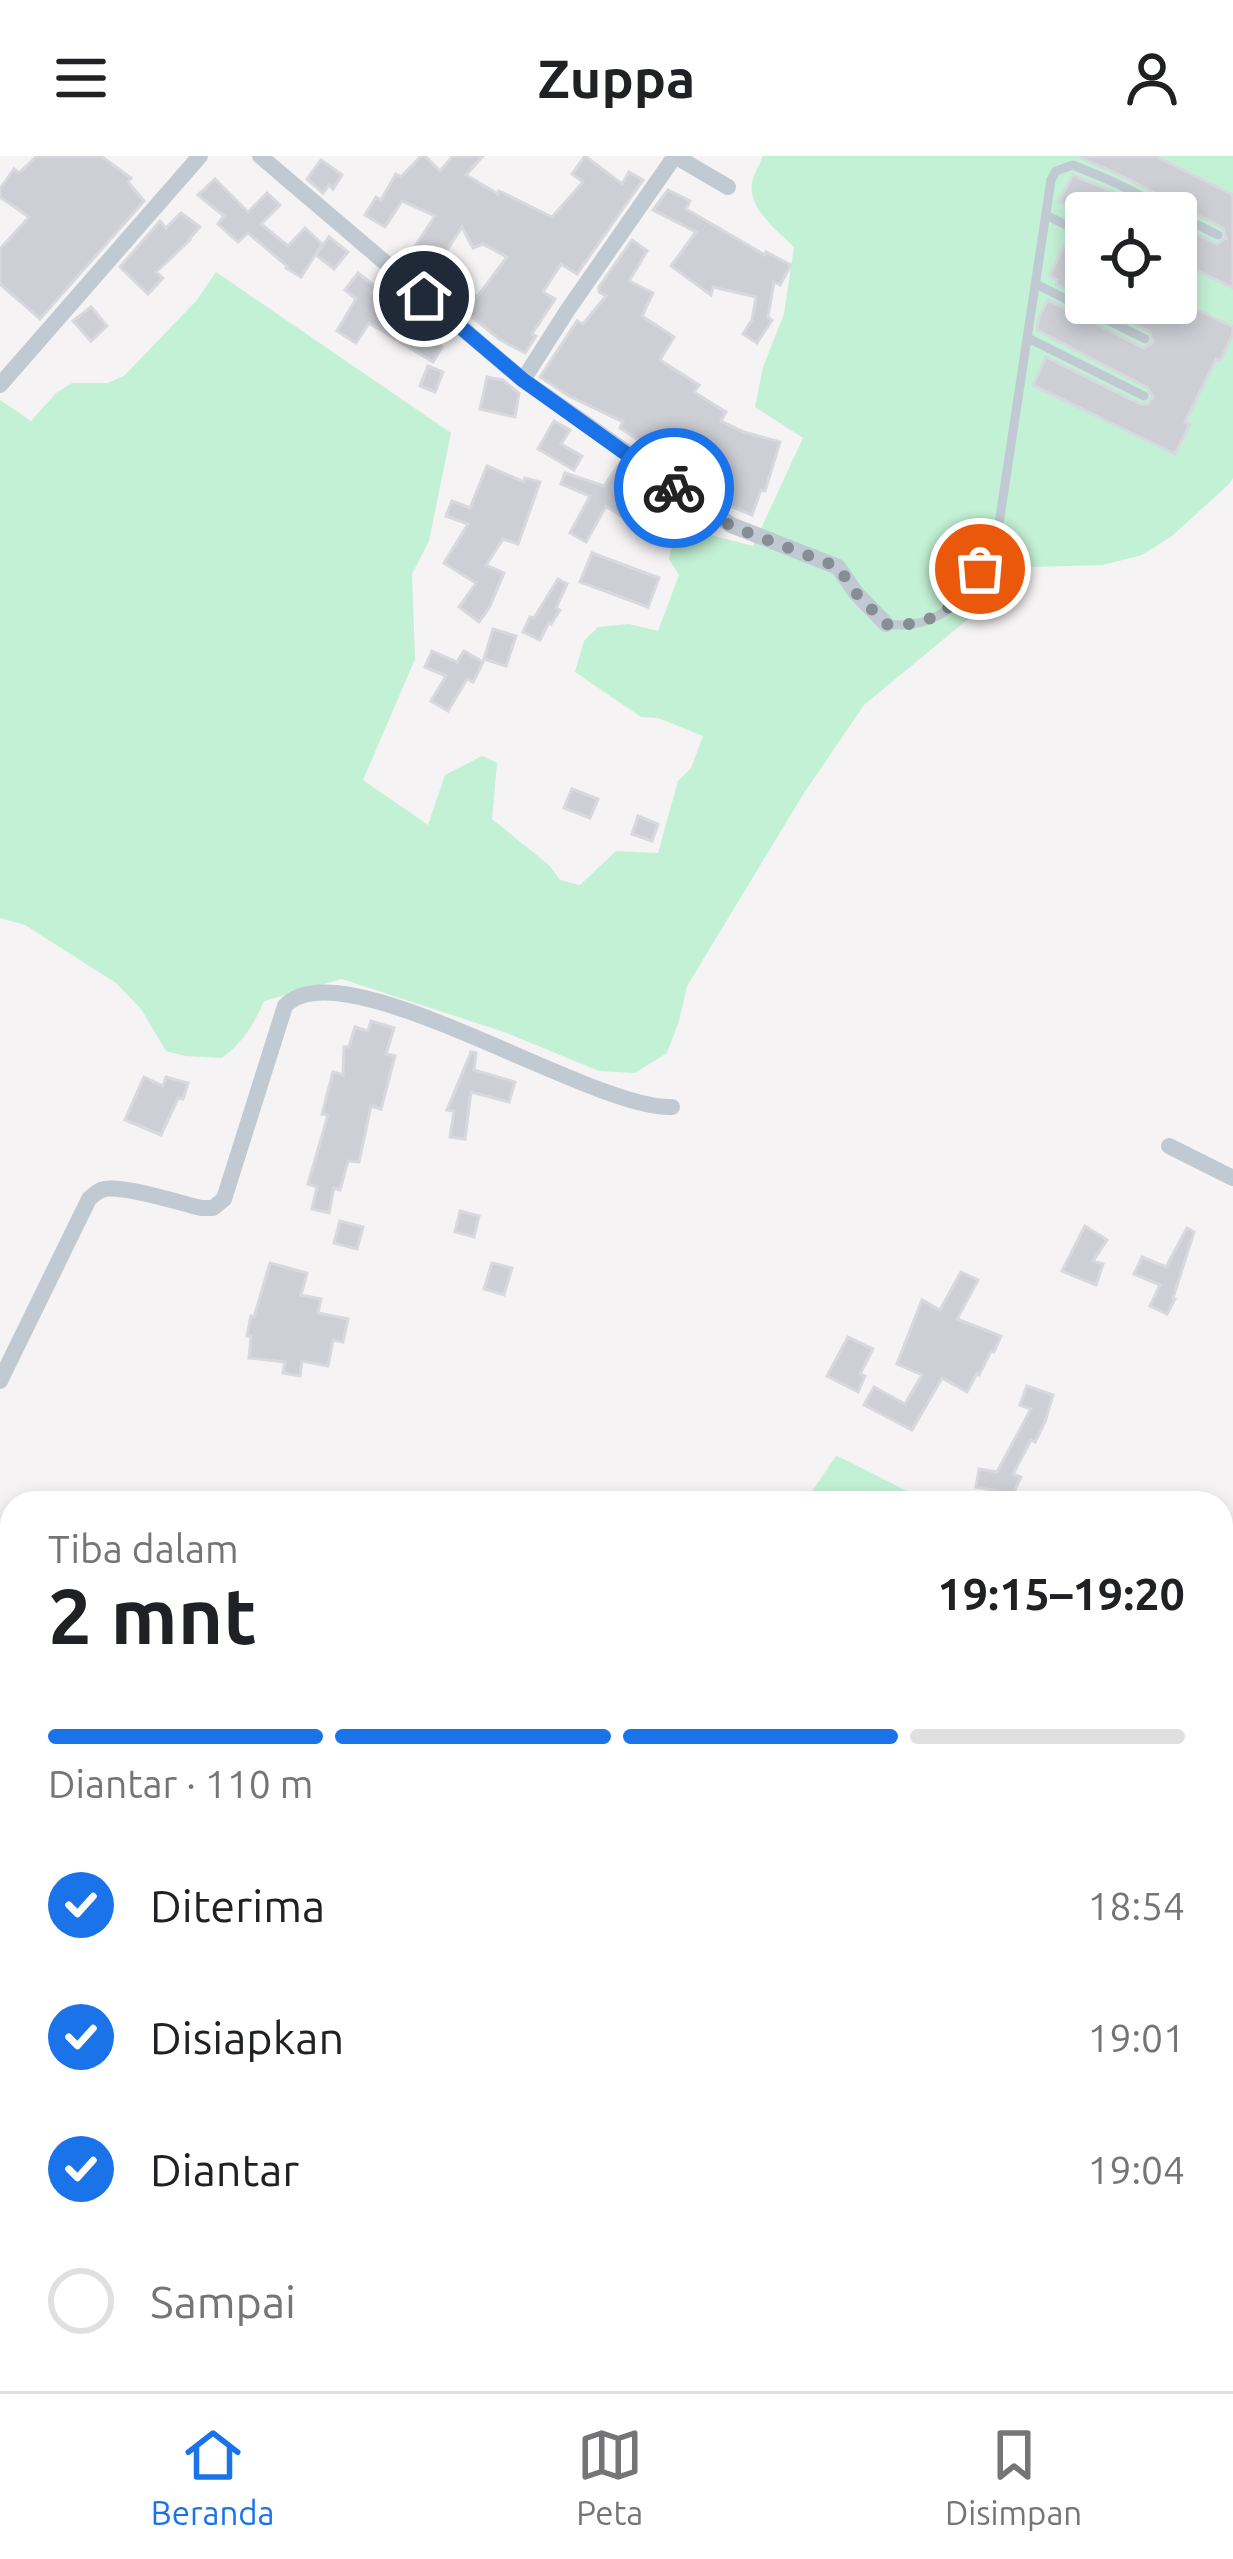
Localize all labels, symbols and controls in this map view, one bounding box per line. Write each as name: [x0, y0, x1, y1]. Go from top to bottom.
icon: menu: [48, 45, 114, 111]
icon: person: [1119, 45, 1185, 111]
text: Zuppa: [538, 48, 695, 108]
map controls: [1065, 192, 1197, 324]
button: locate: [1065, 192, 1197, 324]
pin: [373, 245, 475, 347]
icon: home: [391, 263, 457, 329]
courier: [614, 428, 734, 548]
icon: bike: [641, 455, 707, 521]
pin: [929, 518, 1031, 620]
icon: bag: [947, 536, 1013, 602]
text: Tiba dalam: [48, 1527, 239, 1570]
text: 19:15–19:20: [937, 1568, 1185, 1619]
text: 2 mnt: [48, 1571, 257, 1659]
text: Diantar · 110 m: [48, 1762, 313, 1805]
icon: check: [48, 1872, 114, 1938]
text: Diterima: [150, 1880, 325, 1931]
text: 18:54: [1087, 1884, 1185, 1927]
icon: check: [48, 2004, 114, 2070]
text: Disiapkan: [150, 2012, 344, 2063]
text: 19:01: [1087, 2016, 1185, 2059]
icon: check: [48, 2136, 114, 2202]
text: Diantar: [150, 2144, 299, 2195]
text: 19:04: [1087, 2148, 1185, 2191]
text: Sampai: [150, 2276, 296, 2327]
tab: Beranda: [151, 2422, 275, 2531]
tab: Peta: [576, 2422, 643, 2531]
tab: Disimpan: [945, 2422, 1082, 2531]

